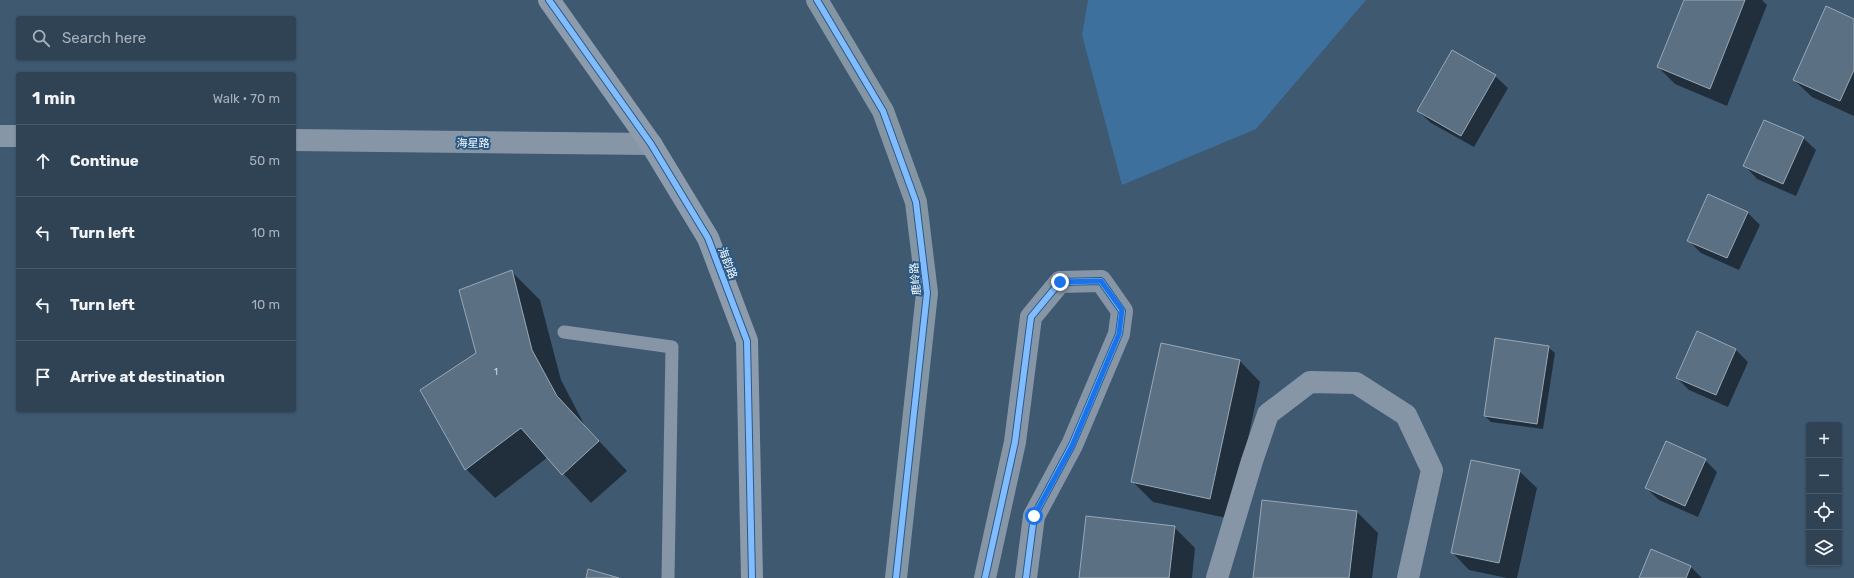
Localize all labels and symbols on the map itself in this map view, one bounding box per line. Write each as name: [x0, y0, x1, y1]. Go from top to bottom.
street label: 海星路: [456, 137, 490, 150]
street label: 海韵路: [716, 245, 740, 281]
street label: 鹿岭路: [908, 262, 923, 296]
route end: [1051, 273, 1069, 291]
house number: 1: [494, 367, 498, 377]
route start: [1025, 507, 1043, 525]

